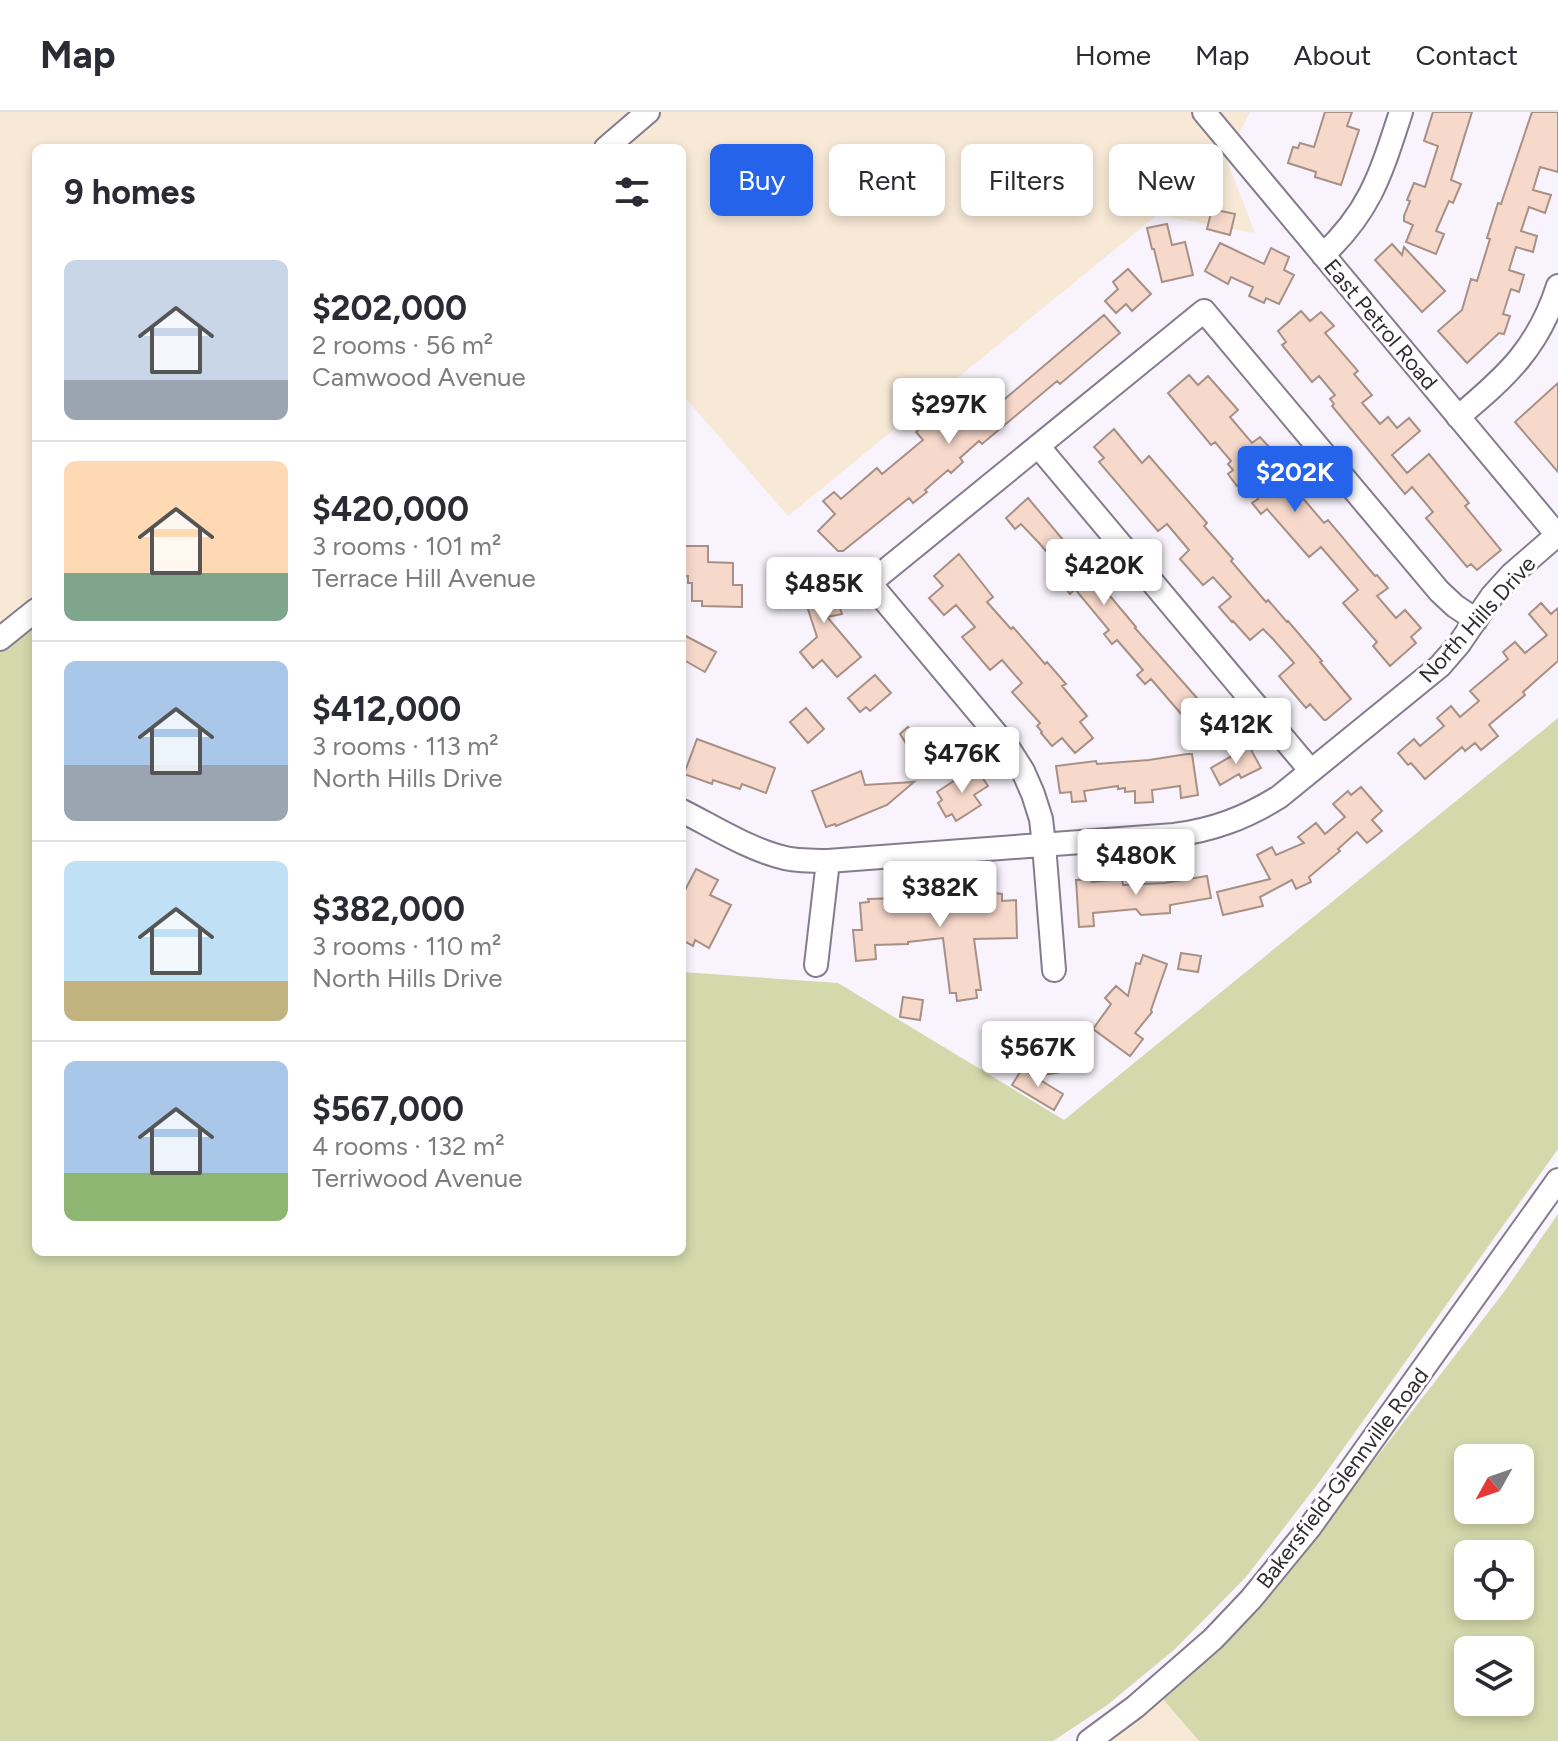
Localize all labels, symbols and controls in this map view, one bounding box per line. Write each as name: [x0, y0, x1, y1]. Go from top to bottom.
text: Map: [40, 32, 116, 78]
text: Home: [1075, 38, 1151, 72]
text: Map: [1195, 38, 1250, 72]
text: About: [1294, 38, 1371, 72]
text: Contact: [1415, 38, 1518, 72]
chip: Buy: [710, 144, 813, 216]
chip: Rent: [829, 144, 945, 216]
chip: Filters: [961, 144, 1093, 216]
chip: New: [1109, 144, 1223, 216]
icon: filters: [610, 170, 654, 214]
text: 9 homes: [64, 172, 195, 213]
street label: East Petrol Road: [1318, 254, 1443, 395]
text: $202,000: [312, 288, 467, 329]
icon: home: [128, 292, 224, 388]
text: 2 rooms · 56 m²: [312, 329, 493, 361]
text: Camwood Avenue: [312, 361, 526, 393]
pin: $297K: [893, 378, 1005, 446]
text: $297K: [911, 388, 987, 420]
pin: $202K: [1239, 446, 1351, 514]
text: $202K: [1256, 456, 1334, 488]
text: $420,000: [312, 489, 469, 530]
icon: home: [128, 493, 224, 589]
text: 3 rooms · 101 m²: [312, 530, 501, 562]
pin: $420K: [1048, 539, 1160, 607]
text: $420K: [1064, 549, 1144, 581]
street label: North Hills Drive: [1413, 550, 1541, 688]
pin: $485K: [768, 557, 880, 625]
text: Terrace Hill Avenue: [312, 562, 536, 594]
text: $485K: [784, 567, 864, 599]
text: $412,000: [312, 689, 461, 730]
icon: home: [128, 693, 224, 789]
pin: $412K: [1180, 698, 1292, 766]
text: $412K: [1199, 708, 1273, 740]
pin: $476K: [906, 727, 1018, 795]
text: 3 rooms · 113 m²: [312, 730, 499, 762]
text: $476K: [923, 737, 1001, 769]
text: North Hills Drive: [312, 762, 502, 794]
pin: $480K: [1080, 829, 1192, 897]
text: $480K: [1096, 839, 1176, 871]
pin: $382K: [884, 861, 996, 929]
text: $382K: [901, 871, 979, 903]
text: $382,000: [312, 889, 465, 930]
icon: home: [128, 893, 224, 989]
text: 3 rooms · 110 m²: [312, 930, 501, 962]
text: North Hills Drive: [312, 962, 502, 994]
pin: $567K: [982, 1021, 1094, 1089]
text: $567K: [1000, 1031, 1076, 1063]
text: $567,000: [312, 1089, 464, 1130]
icon: home: [128, 1093, 224, 1189]
text: 4 rooms · 132 m²: [312, 1130, 505, 1162]
text: Terriwood Avenue: [312, 1162, 522, 1194]
street label: Bakersfield-Glennville Road: [1251, 1363, 1434, 1594]
north arrow: [1454, 1444, 1534, 1524]
map controls: [1454, 1444, 1534, 1716]
button: locate: [1454, 1540, 1534, 1620]
button: layers: [1454, 1636, 1534, 1716]

